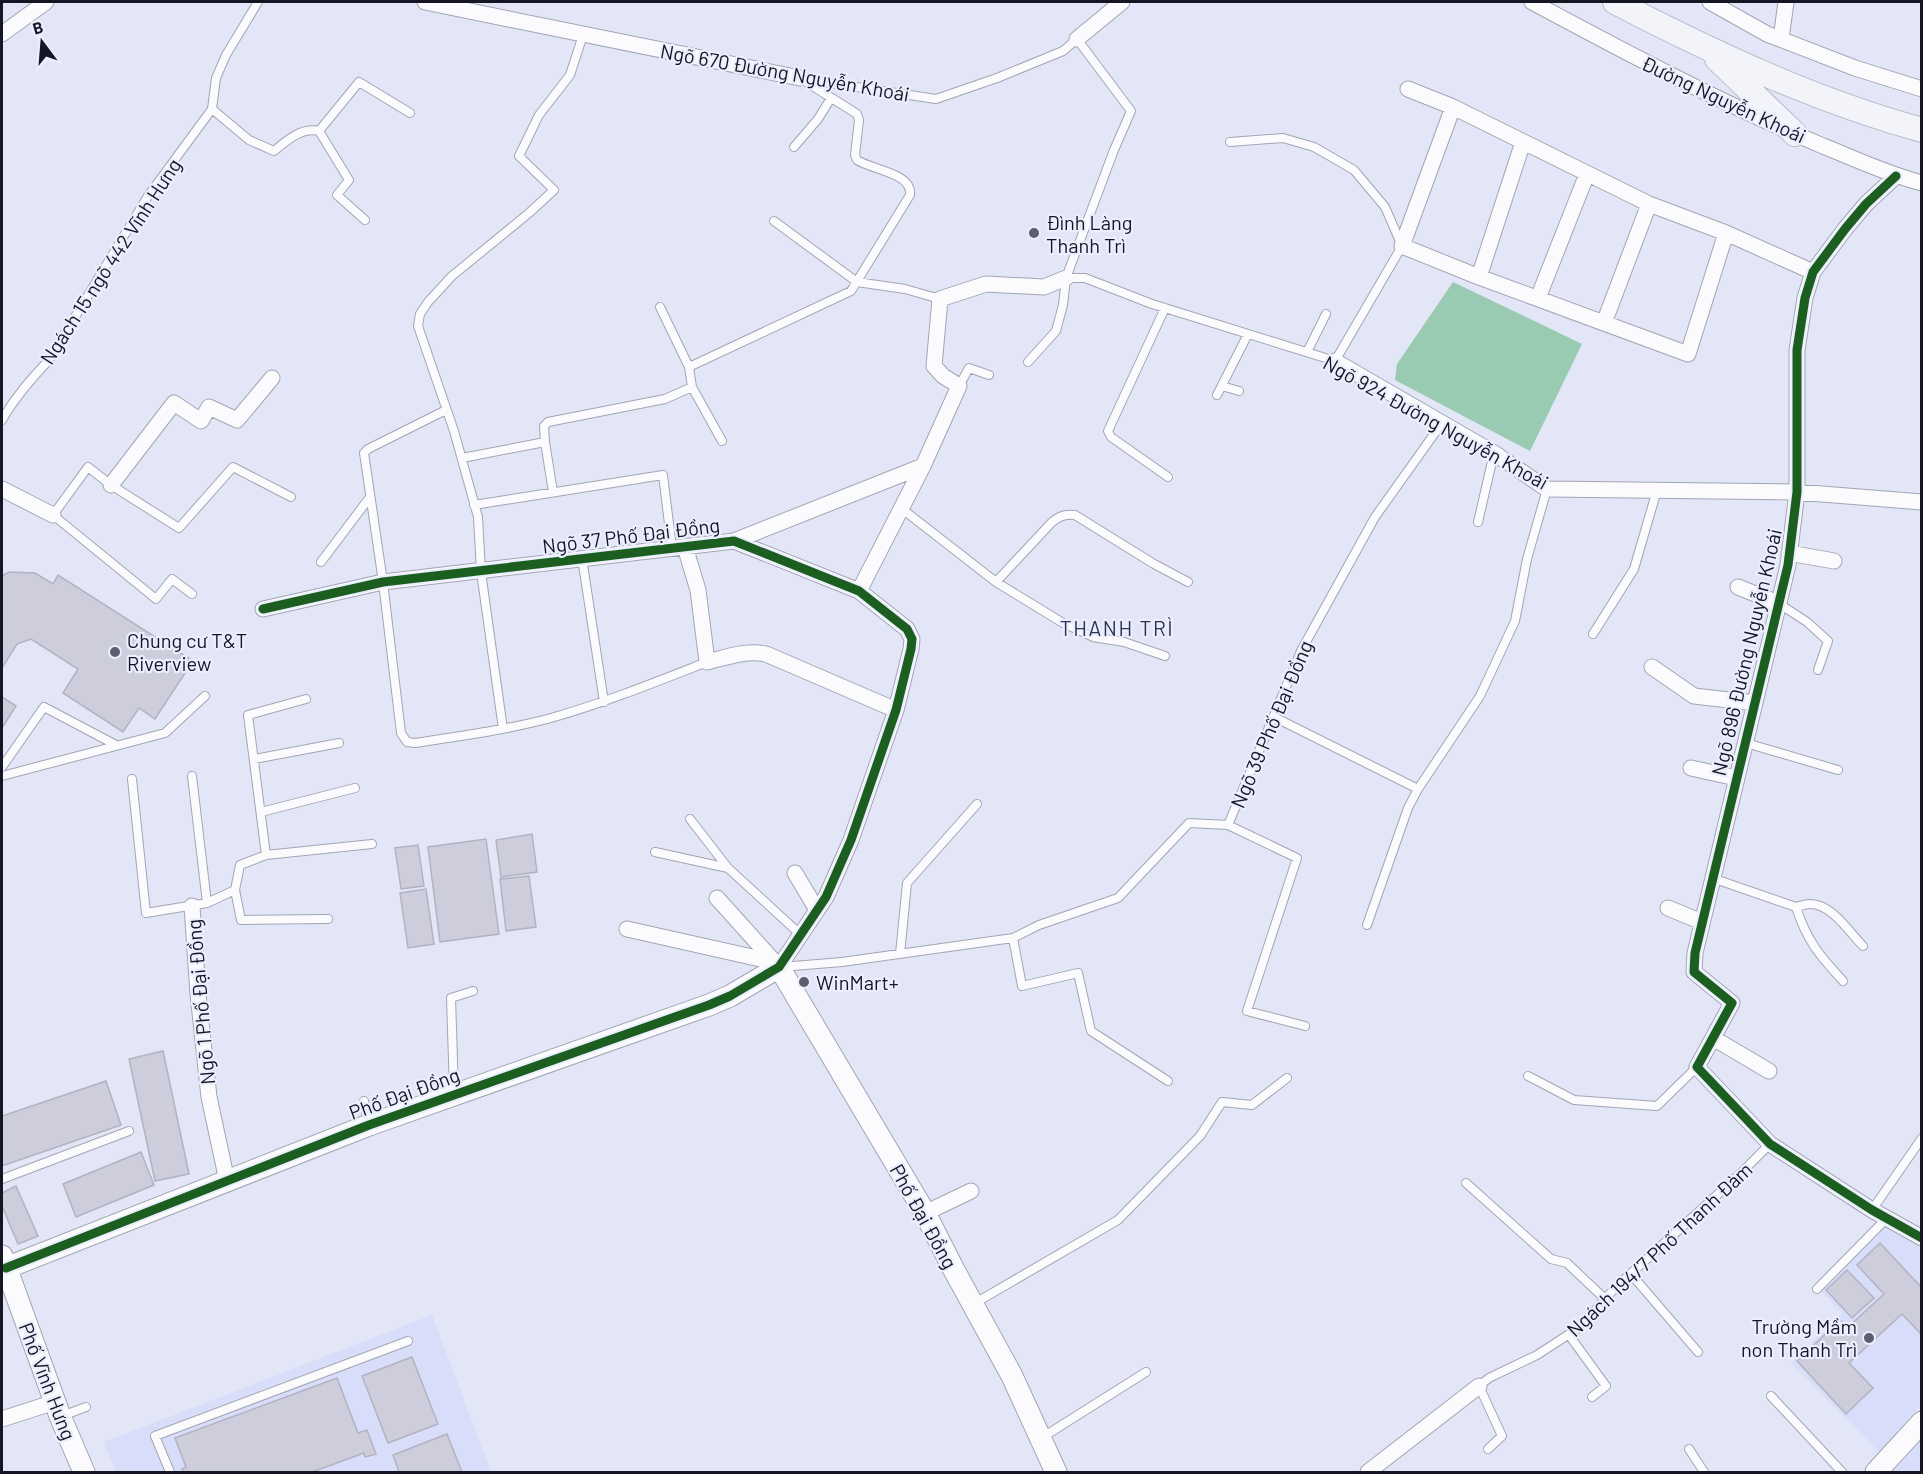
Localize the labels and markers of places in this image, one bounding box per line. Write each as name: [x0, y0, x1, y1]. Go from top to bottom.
place label: Đình Làng Thanh Trì: [1046, 210, 1132, 257]
marker: Đình Làng Thanh Trì: [1027, 226, 1041, 240]
place label: Chung cư T&T Riverview: [127, 628, 247, 675]
marker: Chung cư T&T Riverview: [108, 645, 122, 659]
place label: WinMart+: [816, 970, 899, 994]
marker: WinMart+: [797, 975, 811, 989]
place label: Trường Mầm non Thanh Trì: [1741, 1314, 1857, 1361]
marker: Trường Mầm non Thanh Trì: [1862, 1331, 1876, 1345]

